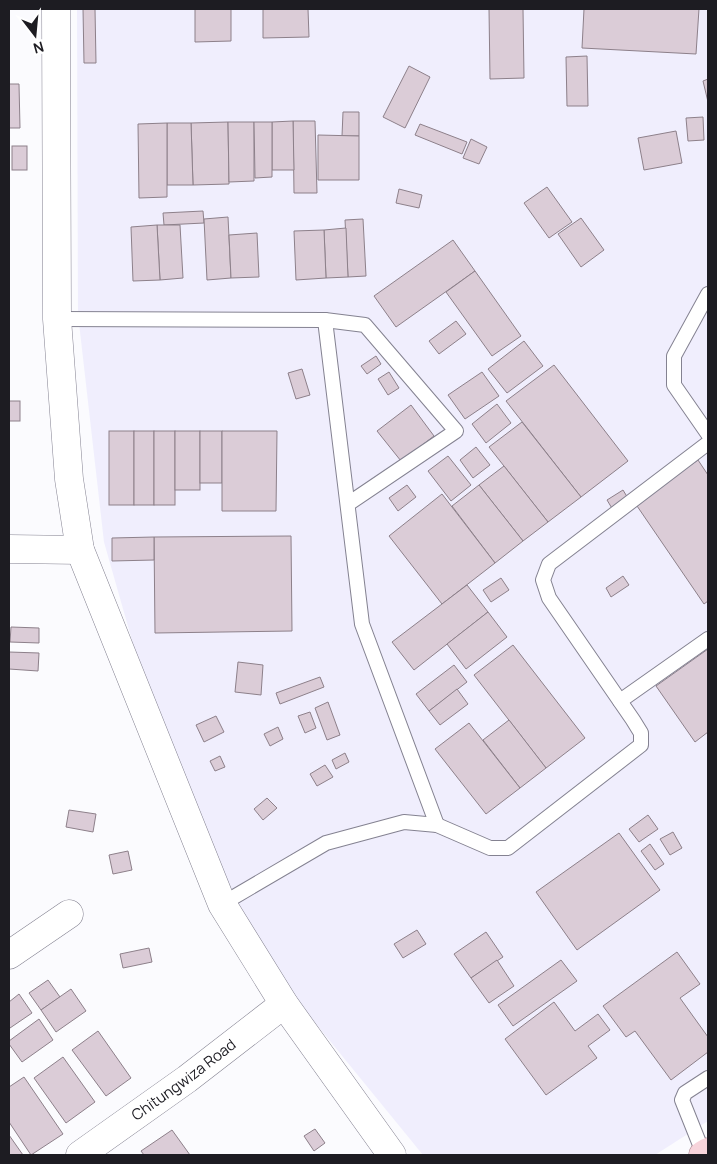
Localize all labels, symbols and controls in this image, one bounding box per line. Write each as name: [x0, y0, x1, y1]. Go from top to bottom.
north arrow: [10, 10, 60, 60]
text: N: [31, 37, 46, 58]
street label: Chitungwiza Road: [127, 1034, 240, 1125]

